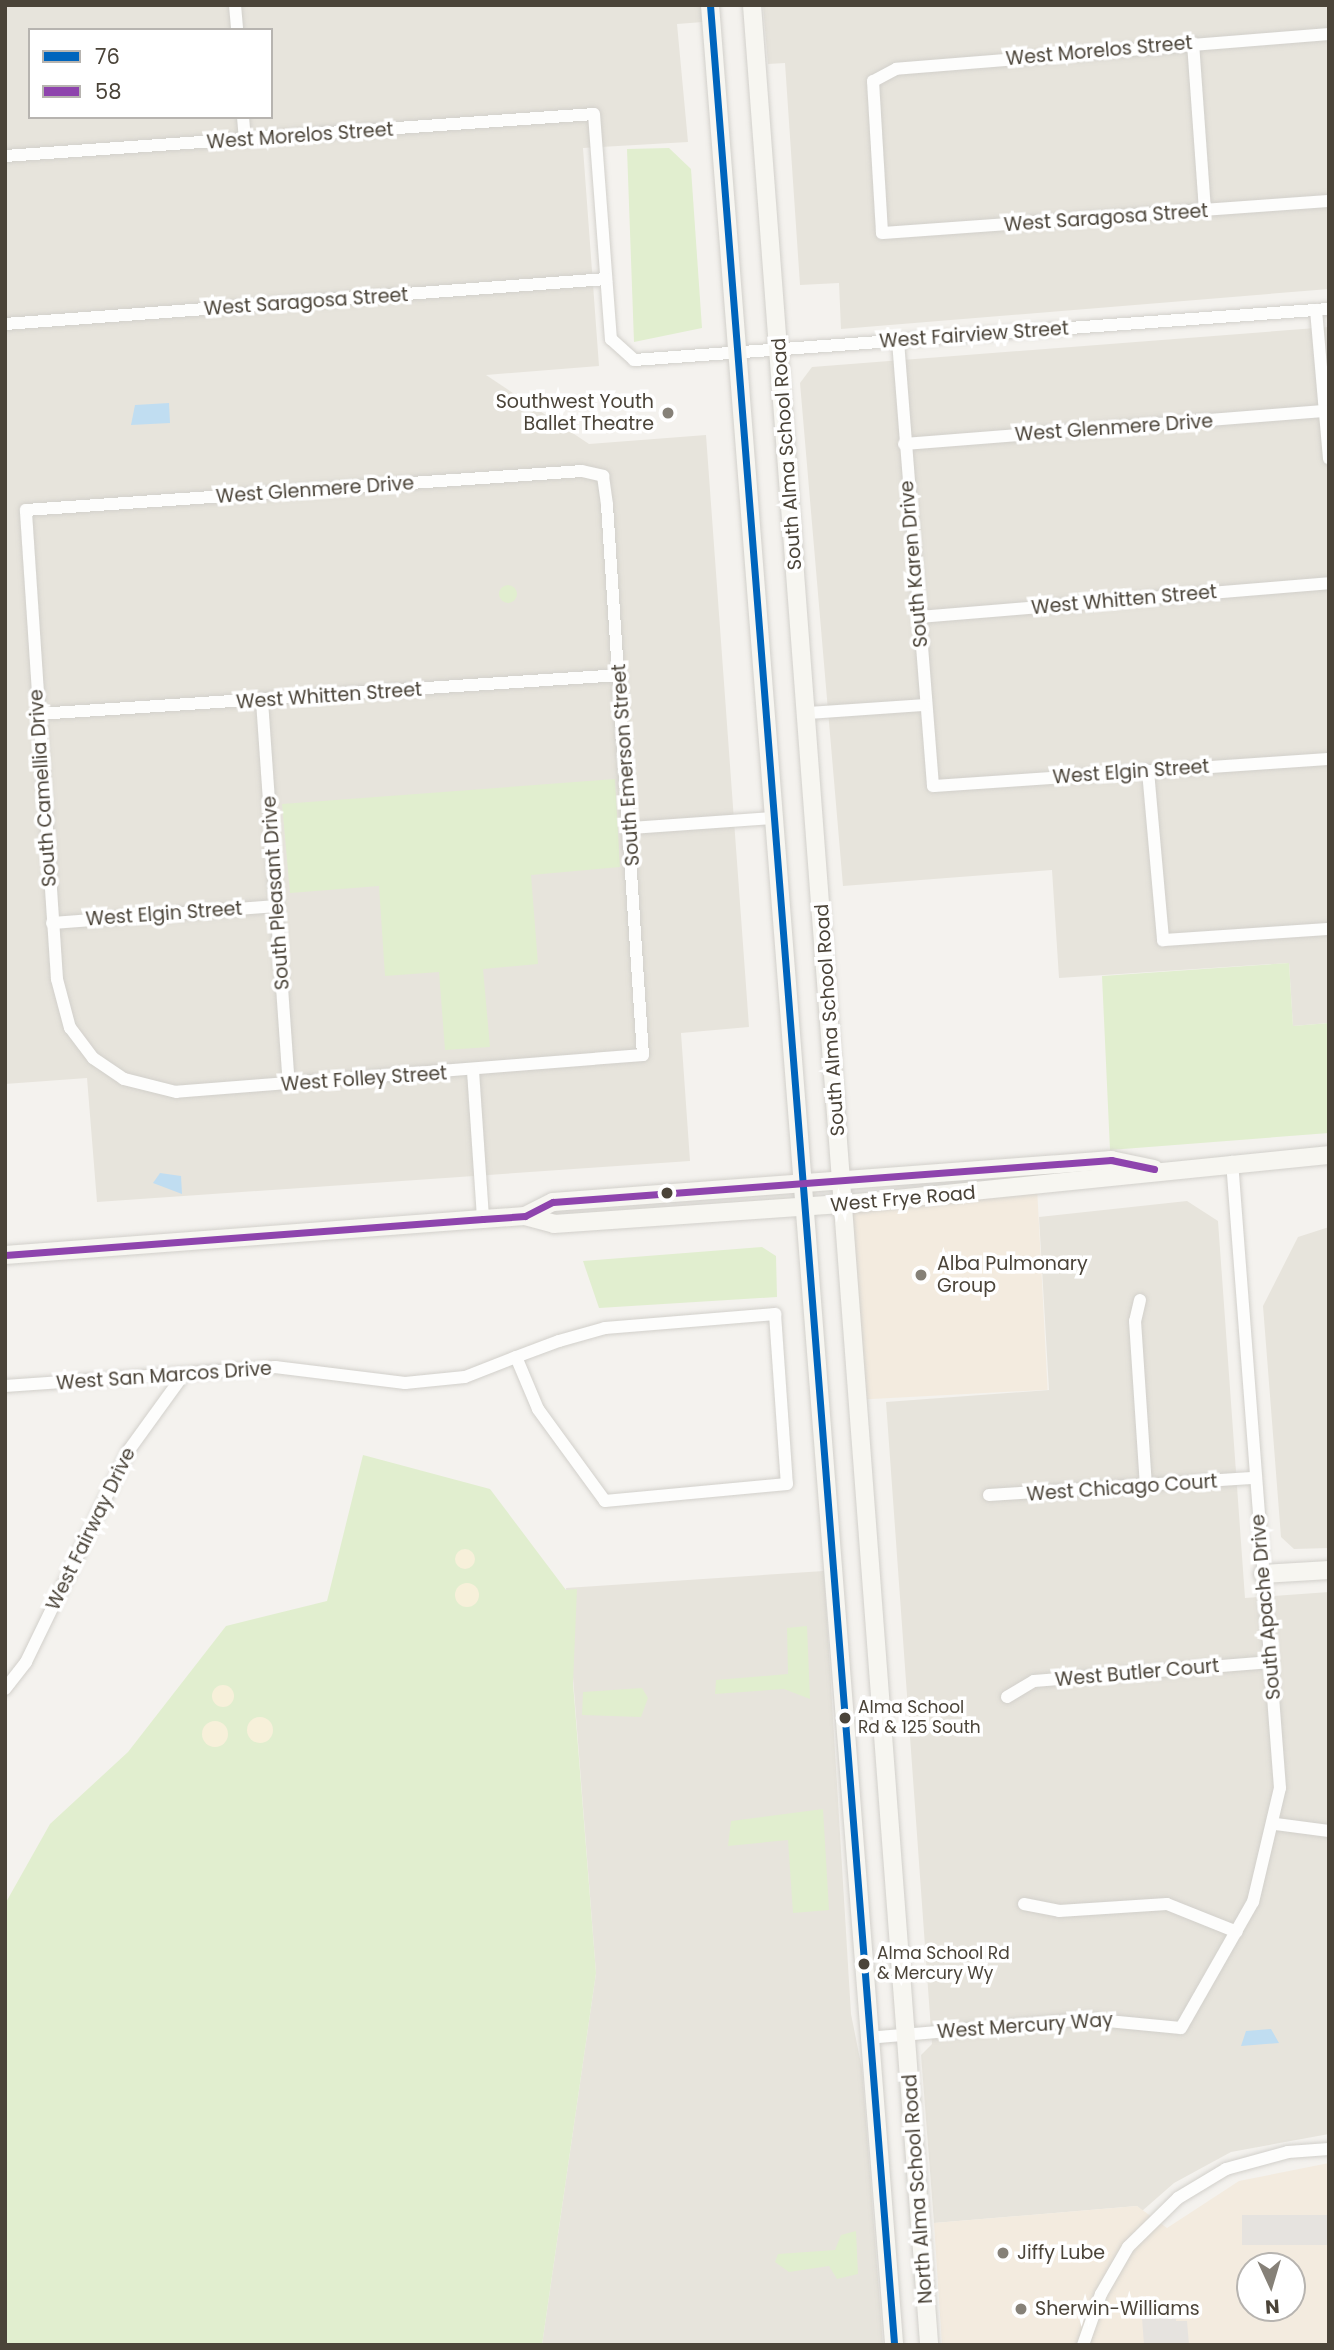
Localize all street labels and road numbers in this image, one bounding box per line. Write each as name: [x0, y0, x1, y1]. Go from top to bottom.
street label: West Morelos Street: [1005, 31, 1193, 71]
street label: West Morelos Street: [206, 118, 394, 154]
street label: West Saragosa Street: [1003, 199, 1209, 237]
street label: West Saragosa Street: [203, 283, 409, 321]
street label: West Fairview Street: [879, 317, 1069, 353]
street label: South Alma School Road: [768, 337, 806, 571]
street label: West Glenmere Drive: [1014, 410, 1214, 446]
street label: West Glenmere Drive: [215, 472, 415, 508]
street label: South Karen Drive: [895, 480, 933, 648]
street label: West Whitten Street: [1030, 581, 1218, 619]
street label: South Emerson Street: [608, 663, 644, 867]
street label: West Whitten Street: [235, 678, 423, 714]
street label: South Camellia Drive: [25, 688, 61, 888]
street label: West Elgin Street: [1052, 755, 1210, 789]
street label: South Pleasant Drive: [258, 795, 294, 991]
street label: West Elgin Street: [85, 897, 243, 931]
street label: South Alma School Road: [811, 903, 849, 1137]
street label: West Folley Street: [280, 1062, 448, 1096]
street label: West Frye Road: [829, 1181, 977, 1217]
street label: West San Marcos Drive: [55, 1357, 273, 1395]
street label: West Fairway Drive: [42, 1444, 140, 1614]
street label: West Chicago Court: [1026, 1470, 1218, 1506]
street label: South Apache Drive: [1247, 1513, 1285, 1701]
street label: West Butler Court: [1054, 1654, 1220, 1692]
street label: West Mercury Way: [936, 2008, 1114, 2044]
street label: North Alma School Road: [899, 2073, 937, 2305]

